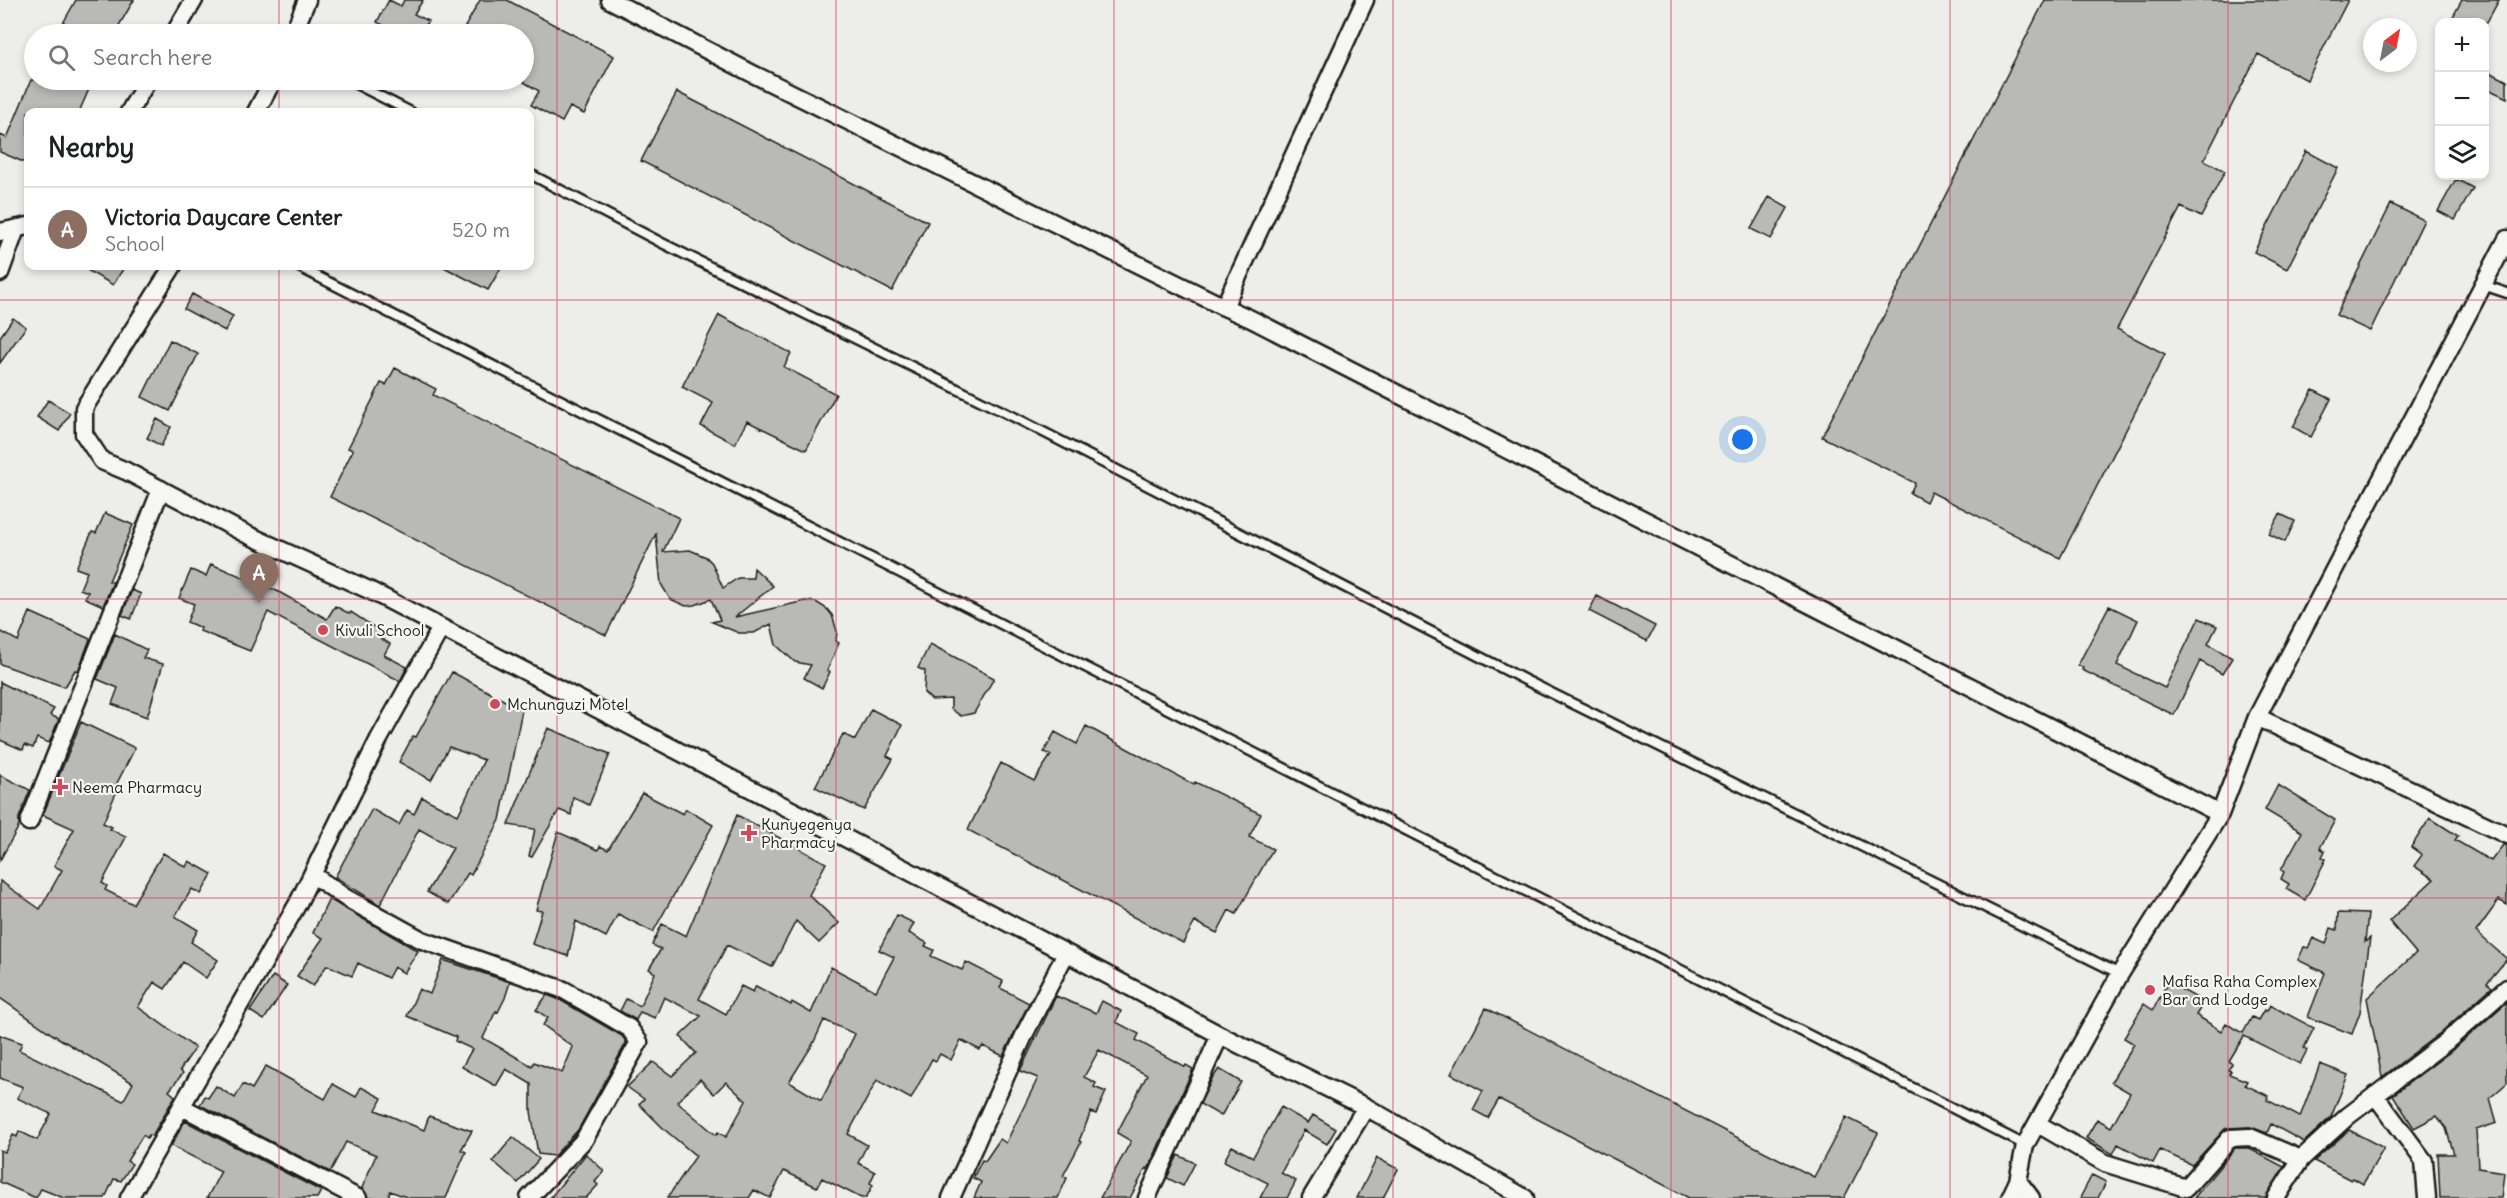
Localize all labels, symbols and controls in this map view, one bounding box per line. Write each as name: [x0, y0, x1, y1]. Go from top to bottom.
north arrow: [2363, 18, 2417, 72]
map controls: [2435, 18, 2489, 180]
button: +: [2435, 18, 2489, 72]
search box: [24, 24, 534, 90]
icon: search: [45, 41, 78, 74]
text: Search here: [93, 43, 212, 71]
button: −: [2435, 72, 2489, 126]
button: layers: [2435, 126, 2489, 180]
text: Nearby: [48, 131, 134, 164]
text: Victoria Daycare Center: [105, 203, 342, 231]
text: A: [61, 217, 74, 242]
text: 520 m: [452, 217, 510, 242]
text: School: [105, 231, 165, 256]
your location: [1728, 425, 1757, 454]
pin: A: [240, 554, 278, 603]
place label: Kivuli School: [335, 620, 424, 640]
marker: Kivuli School: [316, 623, 330, 637]
place label: Mchunguzi Motel: [507, 694, 628, 714]
marker: Mchunguzi Motel: [488, 697, 502, 711]
place label: Neema Pharmacy: [72, 777, 202, 797]
marker: Neema Pharmacy: [53, 780, 67, 794]
place label: Kunyegenya Pharmacy: [761, 814, 852, 852]
marker: Kunyegenya Pharmacy: [742, 826, 756, 840]
place label: Mafisa Raha Complex Bar and Lodge: [2162, 971, 2317, 1009]
marker: Mafisa Raha Complex Bar and Lodge: [2143, 983, 2157, 997]

